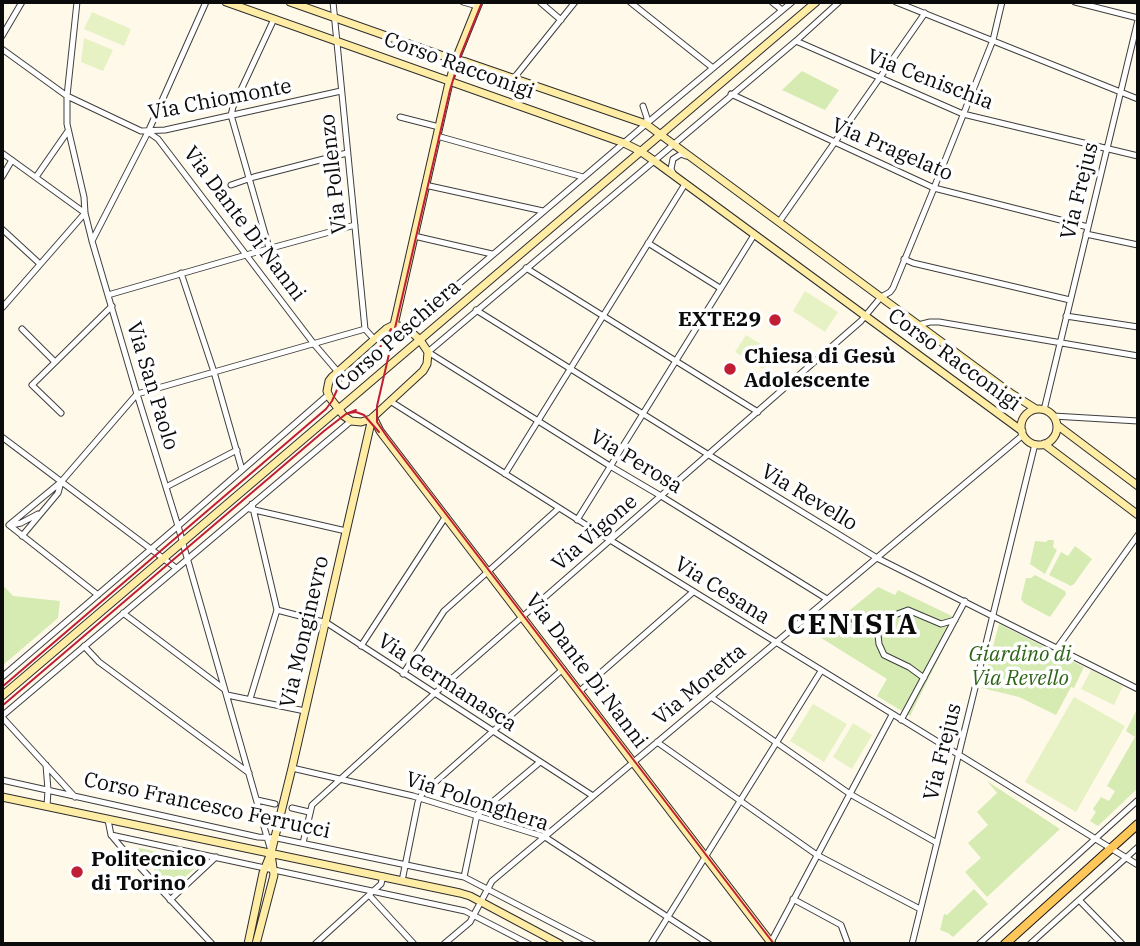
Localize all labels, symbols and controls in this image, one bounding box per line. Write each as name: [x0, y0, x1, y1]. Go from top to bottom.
street label: Corso Racconigi: [380, 27, 538, 105]
street label: Via Cenischia: [863, 44, 997, 116]
street label: Via Chiomonte: [146, 74, 294, 126]
street label: Via Pollenzo: [315, 113, 353, 235]
street label: Via Pragelato: [828, 113, 956, 187]
street label: Via Frejus: [1056, 140, 1104, 242]
street label: Via Dante Di Nanni: [178, 142, 310, 306]
street label: Corso Peschiera: [330, 275, 466, 397]
street label: Corso Racconigi: [883, 303, 1025, 417]
place label: EXTE29: [678, 307, 761, 333]
marker: EXTE29: [767, 312, 783, 328]
street label: Via San Paolo: [121, 319, 183, 453]
place label: Chiesa di Gesù Adolescente: [744, 344, 896, 394]
marker: Chiesa di Gesù Adolescente: [722, 361, 738, 377]
street label: Via Perosa: [585, 425, 687, 499]
street label: Via Revello: [756, 459, 862, 537]
street label: Via Vigone: [547, 489, 643, 577]
street label: Via Cesana: [670, 552, 774, 630]
street label: Via Monginevro: [275, 554, 335, 710]
street label: Via Dante Di Nanni: [520, 589, 652, 753]
district label: CENISIA: [788, 609, 918, 643]
street label: Via Germanasca: [373, 629, 521, 737]
street label: Via Moretta: [649, 639, 751, 731]
park label: Giardino di Via Revello: [969, 642, 1071, 692]
street label: Via Frejus: [919, 701, 967, 803]
street label: Via Polonghera: [402, 767, 552, 837]
street label: Corso Francesco Ferrucci: [81, 768, 333, 844]
place label: Politecnico di Torino: [91, 847, 206, 897]
marker: Politecnico di Torino: [69, 864, 85, 880]

